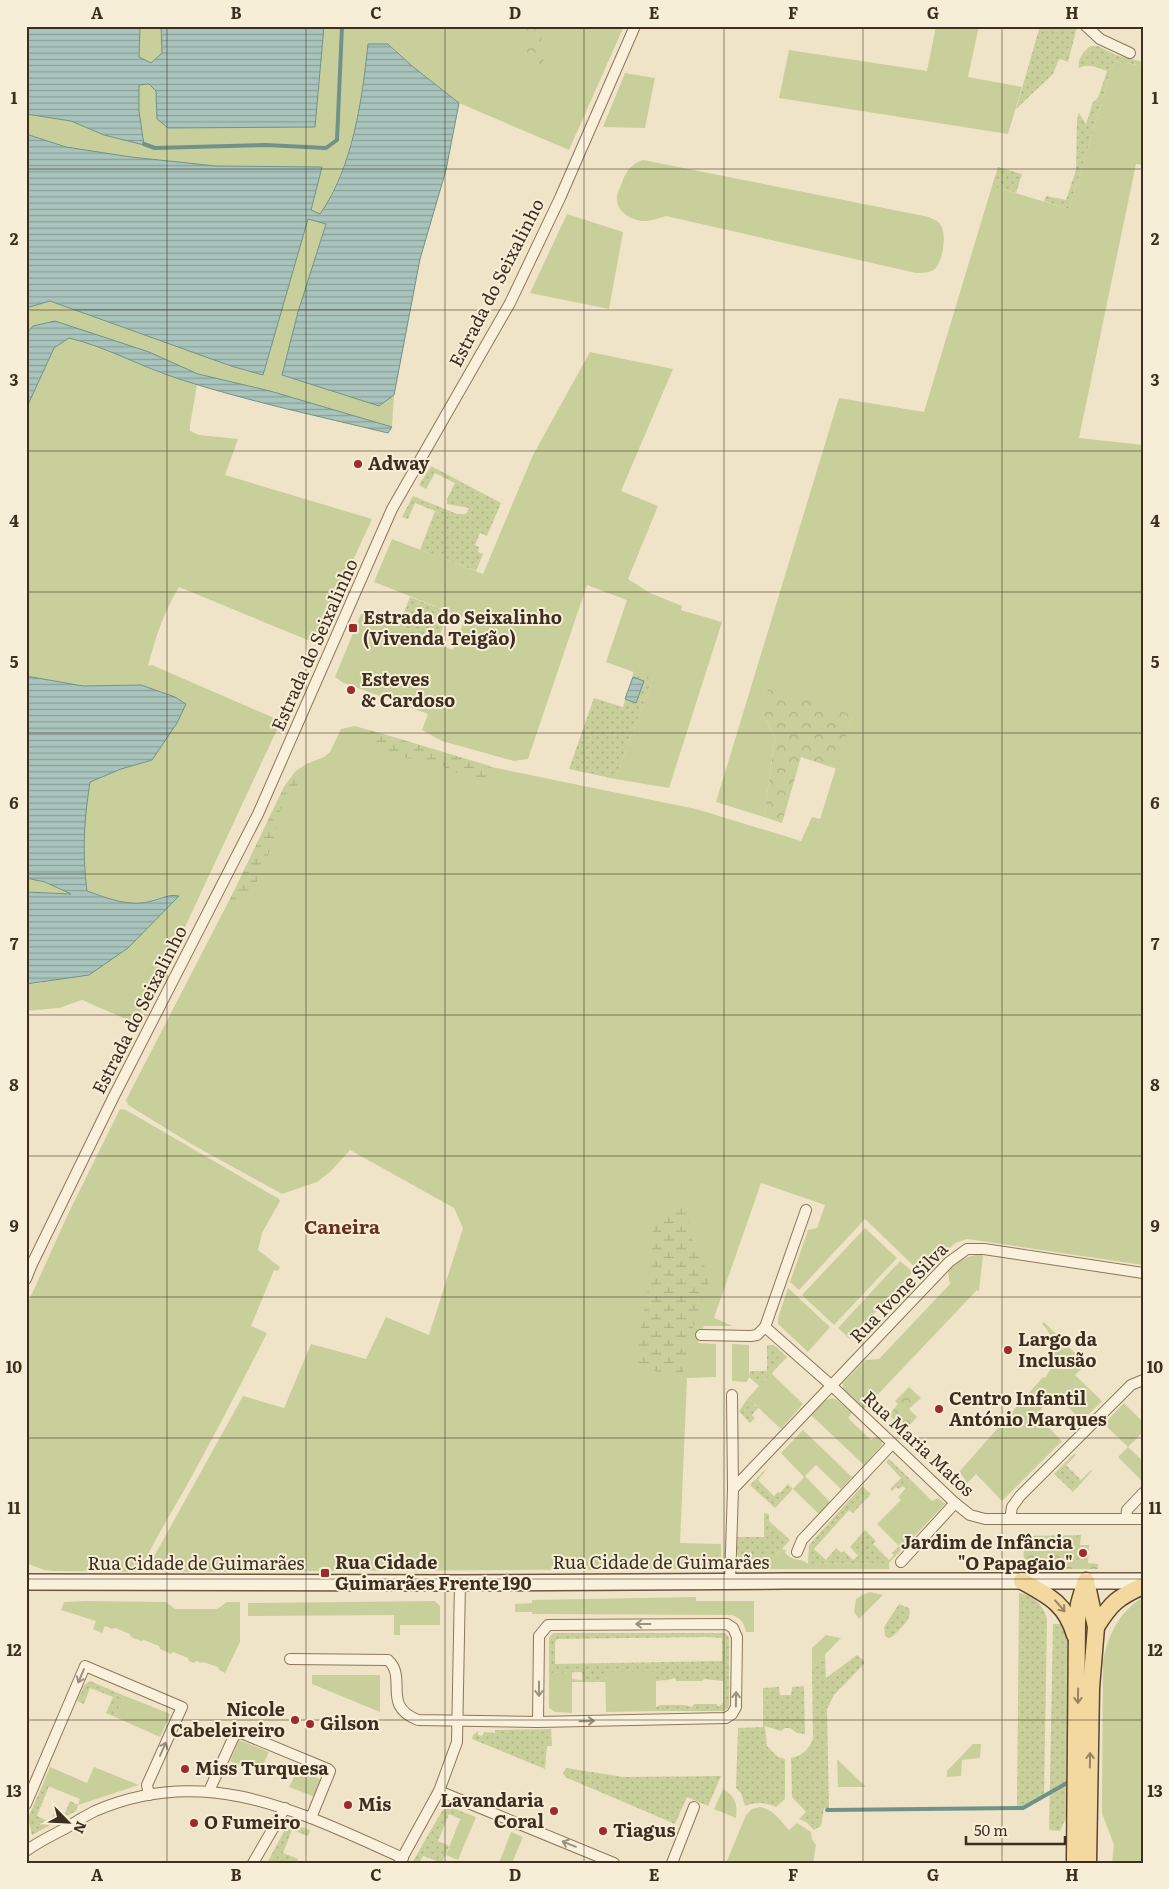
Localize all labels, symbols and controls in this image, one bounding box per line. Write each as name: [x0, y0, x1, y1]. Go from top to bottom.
text: A: [91, 0, 103, 24]
text: B: [230, 0, 242, 24]
text: C: [370, 0, 382, 24]
text: D: [509, 0, 521, 24]
text: E: [649, 0, 660, 24]
text: F: [788, 0, 798, 24]
text: G: [927, 0, 939, 24]
text: H: [1065, 0, 1079, 24]
text: 1: [11, 85, 18, 109]
text: 1: [1152, 85, 1159, 109]
street label: Estrada do Seixalinho: [441, 193, 550, 371]
text: 2: [10, 226, 19, 250]
text: 2: [1151, 226, 1160, 250]
text: 3: [10, 367, 19, 391]
text: 3: [1151, 367, 1160, 391]
place label: Adway: [368, 449, 430, 476]
marker: Adway: [352, 458, 364, 470]
text: 4: [9, 508, 19, 532]
text: 4: [1150, 508, 1160, 532]
street label: Estrada do Seixalinho: [263, 554, 364, 735]
place label: Estrada do Seixalinho (Vivenda Teigão): [363, 603, 562, 651]
marker: Estrada do Seixalinho (Vivenda Teigão): [347, 622, 359, 634]
text: 5: [10, 649, 19, 673]
text: 5: [1151, 649, 1160, 673]
place label: Esteves & Cardoso: [361, 665, 455, 713]
marker: Esteves & Cardoso: [345, 684, 357, 696]
text: 6: [9, 790, 19, 814]
text: 6: [1150, 790, 1160, 814]
street label: Estrada do Seixalinho: [84, 920, 193, 1098]
text: 7: [10, 931, 19, 955]
text: 7: [1151, 931, 1160, 955]
text: 8: [9, 1072, 19, 1096]
text: 8: [1150, 1072, 1160, 1096]
district label: Caneira: [304, 1212, 380, 1240]
text: 9: [9, 1213, 19, 1237]
text: 9: [1150, 1213, 1160, 1237]
street label: Rua Ivone Silva: [843, 1235, 953, 1349]
place label: Largo da Inclusão: [1018, 1325, 1098, 1373]
marker: Largo da Inclusão: [1002, 1344, 1014, 1356]
text: 10: [6, 1354, 22, 1378]
text: 10: [1147, 1354, 1163, 1378]
street label: Rua Maria Matos: [857, 1384, 981, 1502]
place label: Centro Infantil António Marques: [949, 1384, 1107, 1432]
marker: Centro Infantil António Marques: [933, 1403, 945, 1415]
text: 11: [7, 1495, 21, 1519]
text: 11: [1148, 1495, 1162, 1519]
place label: Jardim de Infância "O Papagaio": [901, 1528, 1074, 1576]
marker: Jardim de Infância "O Papagaio": [1077, 1547, 1089, 1559]
place label: Rua Cidade Guimarães Frente 190: [335, 1548, 532, 1596]
street label: Rua Cidade de Guimarães: [553, 1548, 769, 1575]
street label: Rua Cidade de Guimarães: [88, 1549, 304, 1576]
marker: Rua Cidade Guimarães Frente 190: [319, 1567, 331, 1579]
one-way arrow: [1054, 1599, 1066, 1612]
one-way arrow: [635, 1619, 652, 1629]
text: 12: [6, 1637, 22, 1661]
text: 12: [1147, 1637, 1163, 1661]
one-way arrow: [75, 1668, 85, 1683]
one-way arrow: [534, 1680, 544, 1696]
one-way arrow: [1073, 1688, 1083, 1704]
one-way arrow: [731, 1691, 741, 1707]
place label: Nicole Cabeleireiro: [170, 1695, 285, 1743]
place label: Gilson: [320, 1709, 380, 1736]
marker: Nicole Cabeleireiro: [289, 1714, 301, 1726]
one-way arrow: [578, 1716, 595, 1726]
marker: Gilson: [304, 1718, 316, 1730]
one-way arrow: [158, 1742, 168, 1757]
one-way arrow: [1085, 1752, 1095, 1768]
place label: Miss Turquesa: [195, 1754, 329, 1781]
marker: Miss Turquesa: [179, 1763, 191, 1775]
text: 13: [6, 1778, 22, 1802]
text: 13: [1147, 1778, 1163, 1802]
place label: Lavandaria Coral: [440, 1786, 545, 1834]
place label: Mis: [358, 1790, 391, 1817]
north arrow: [42, 1796, 92, 1846]
marker: Mis: [342, 1799, 354, 1811]
marker: Lavandaria Coral: [548, 1805, 560, 1817]
place label: O Fumeiro: [204, 1808, 300, 1835]
scale bar: [966, 1814, 1065, 1846]
place label: Tiagus: [613, 1816, 675, 1843]
marker: O Fumeiro: [188, 1817, 200, 1829]
text: N: [69, 1818, 92, 1837]
text: 50 m: [974, 1818, 1008, 1841]
marker: Tiagus: [597, 1825, 609, 1837]
one-way arrow: [562, 1839, 577, 1849]
text: A: [91, 1862, 103, 1886]
text: B: [230, 1862, 242, 1886]
text: C: [370, 1862, 382, 1886]
text: D: [509, 1862, 521, 1886]
text: E: [649, 1862, 660, 1886]
text: F: [788, 1862, 798, 1886]
text: G: [927, 1862, 939, 1886]
text: H: [1065, 1862, 1079, 1886]

